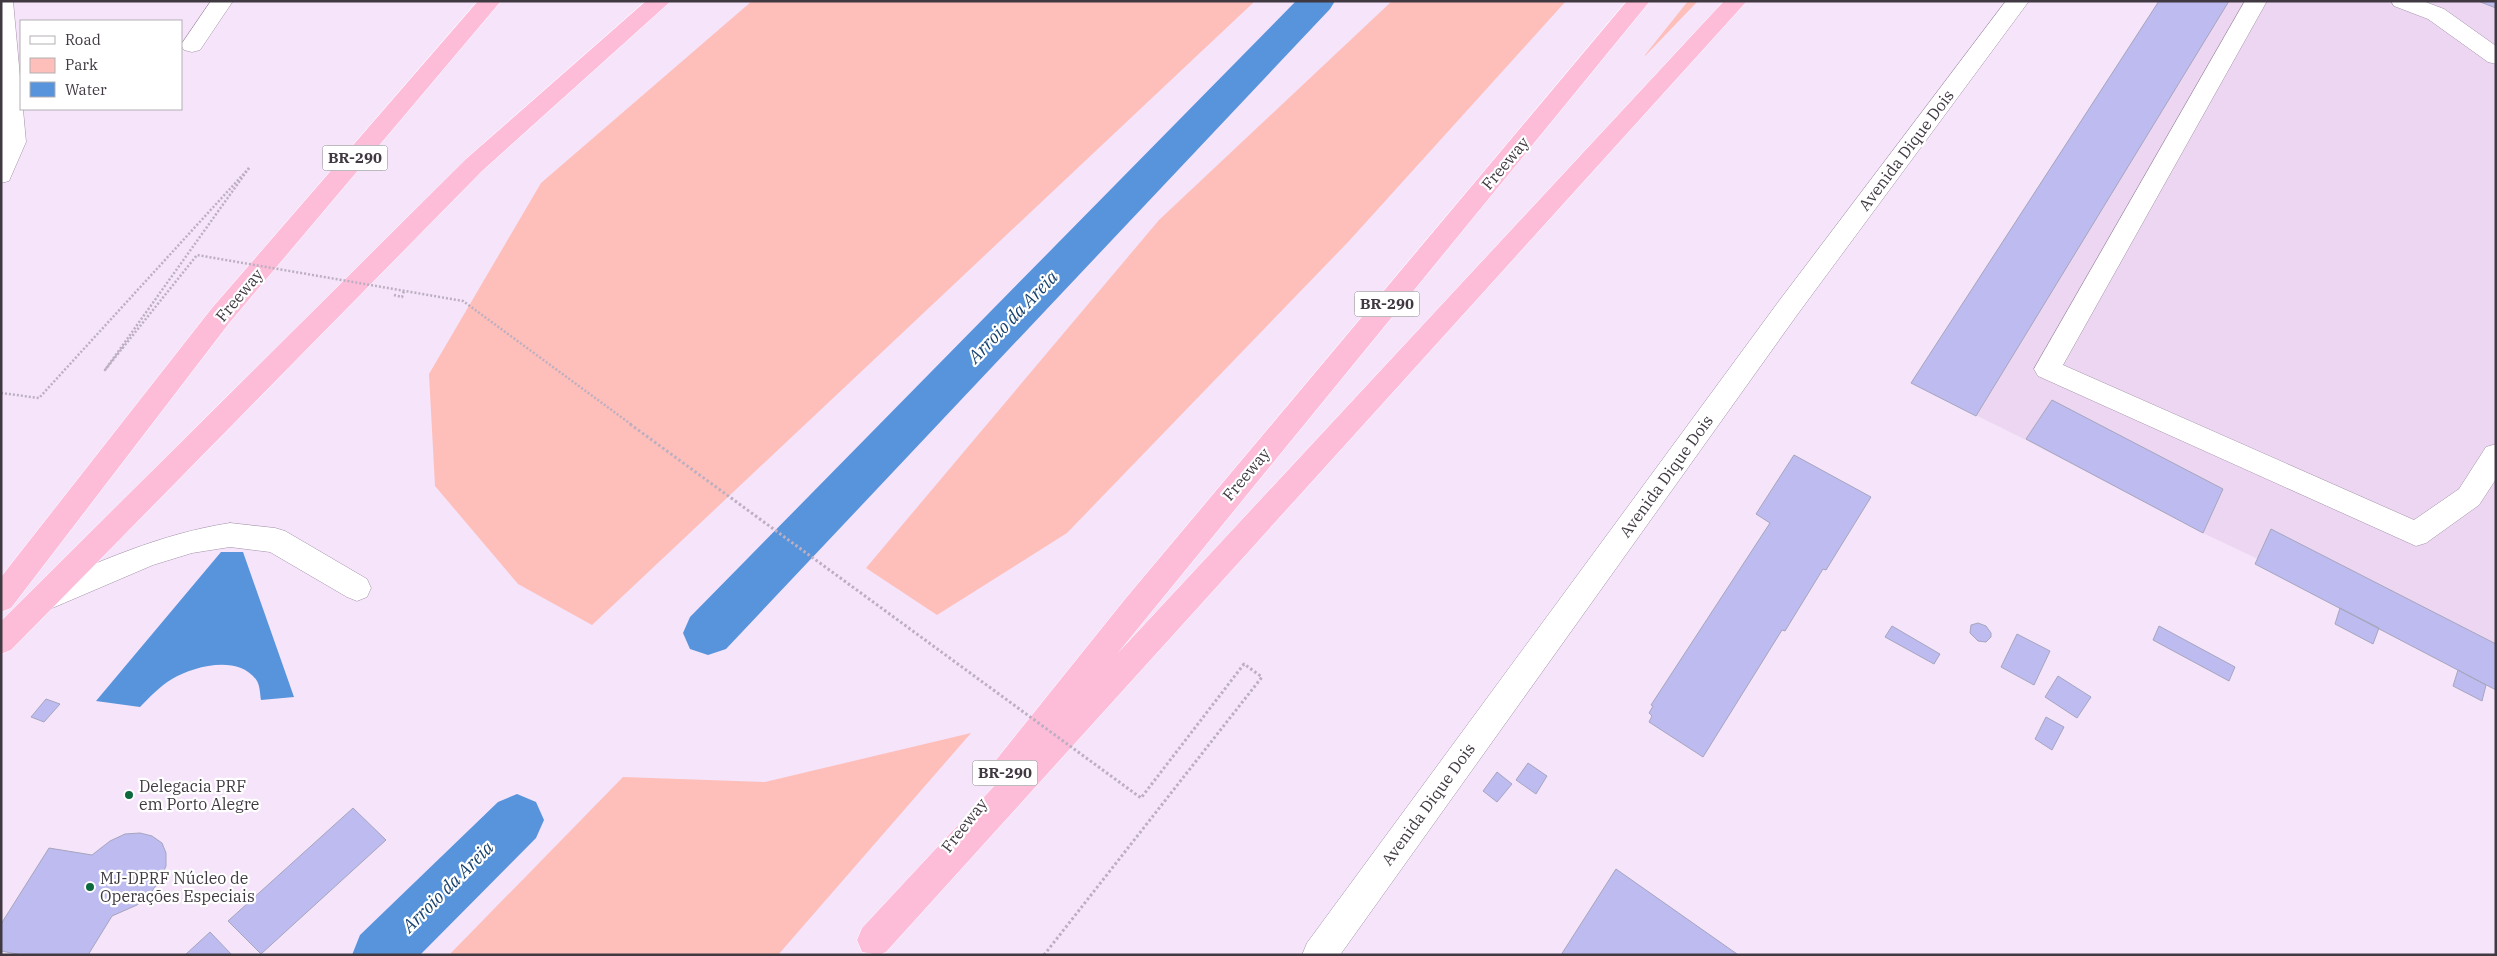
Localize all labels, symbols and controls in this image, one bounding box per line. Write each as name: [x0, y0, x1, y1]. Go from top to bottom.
legend: [20, 20, 182, 110]
text: Road: [65, 30, 101, 49]
text: Park: [65, 55, 98, 74]
text: Water: [65, 80, 107, 99]
street label: Avenida Dique Dois: [1854, 86, 1958, 214]
street label: Freeway: [1477, 132, 1533, 194]
road number: BR-290: [322, 146, 388, 170]
street label: Freeway: [211, 264, 267, 326]
water label: Arroio da Areia: [962, 265, 1063, 368]
road number: BR-290: [1354, 292, 1420, 316]
street label: Avenida Dique Dois: [1615, 411, 1717, 541]
street label: Freeway: [1218, 443, 1274, 505]
street label: Avenida Dique Dois: [1377, 739, 1479, 869]
road number: BR-290: [972, 760, 1038, 786]
place label: Delegacia PRF em Porto Alegre: [139, 776, 259, 814]
marker: Delegacia PRF em Porto Alegre: [123, 789, 135, 801]
street label: Freeway: [937, 794, 992, 856]
water label: Arroio da Areia: [396, 836, 498, 938]
place label: MJ-DPRF Núcleo de Operações Especiais: [100, 868, 255, 906]
marker: MJ-DPRF Núcleo de Operações Especiais: [84, 881, 96, 893]

